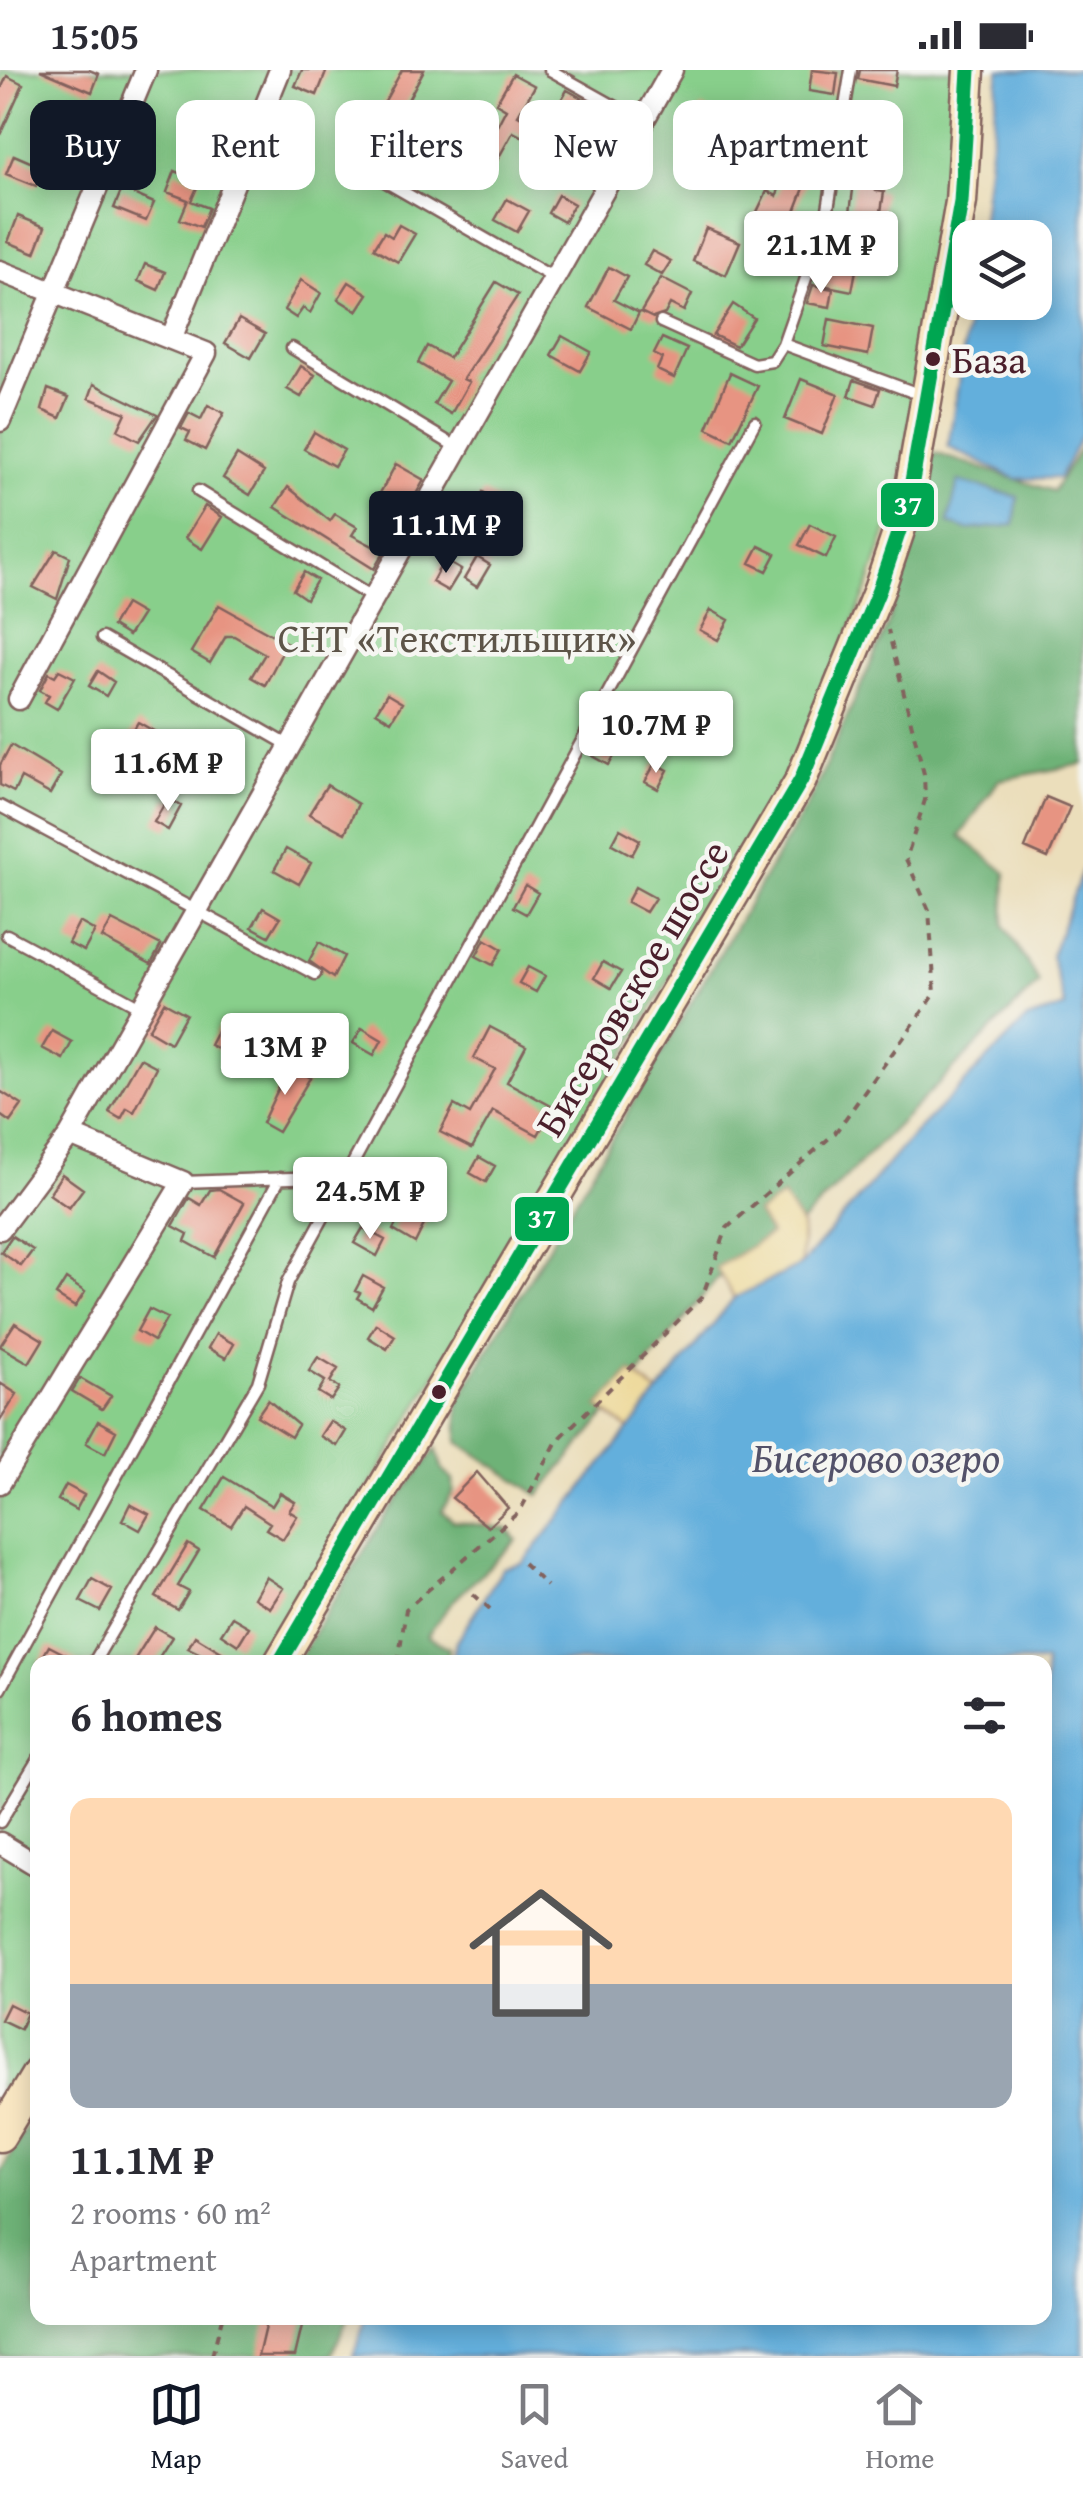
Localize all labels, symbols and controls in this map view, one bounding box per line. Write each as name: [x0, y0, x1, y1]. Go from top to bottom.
text: 15:05: [50, 7, 140, 63]
chip: Buy: [30, 100, 156, 190]
chip: Rent: [176, 100, 315, 190]
chip: Filters: [335, 100, 499, 190]
chip: New: [519, 100, 653, 190]
chip: Apartment: [673, 100, 903, 190]
pin: 21.1M ₽: [729, 211, 913, 296]
text: 21.1M ₽: [766, 220, 876, 267]
map controls: [952, 220, 1052, 320]
button: layers: [952, 220, 1052, 320]
place label: База: [952, 331, 1026, 387]
marker: База: [923, 349, 943, 369]
line badge: 37: [879, 481, 936, 529]
text: 37: [893, 484, 923, 525]
pin: 11.1M ₽: [354, 491, 538, 576]
text: 11.1M ₽: [391, 500, 501, 547]
park label: СНТ «Текстильщик»: [278, 608, 636, 667]
pin: 10.7M ₽: [564, 691, 748, 776]
text: 10.7M ₽: [601, 700, 711, 747]
pin: 11.6M ₽: [76, 729, 260, 814]
text: 11.6M ₽: [113, 738, 223, 785]
street label: Бисеровское шоссе: [520, 829, 743, 1147]
pin: 13M ₽: [215, 1013, 355, 1098]
text: 13M ₽: [243, 1022, 327, 1069]
pin: 24.5M ₽: [278, 1157, 462, 1242]
text: 24.5M ₽: [315, 1166, 425, 1213]
line badge: 37: [513, 1195, 571, 1243]
text: 37: [527, 1197, 557, 1238]
unlabelled marker: [429, 1382, 449, 1402]
water label: Бисерово озеро: [752, 1426, 1000, 1487]
text: 6 homes: [70, 1685, 223, 1746]
icon: filters: [957, 1688, 1012, 1743]
icon: home: [451, 1863, 631, 2043]
text: 11.1M ₽: [70, 2128, 214, 2189]
text: 2 rooms · 60 m²: [70, 2189, 271, 2236]
text: Apartment: [70, 2236, 217, 2283]
tab: Map: [149, 2377, 204, 2478]
tab: Saved: [501, 2377, 568, 2478]
tab: Home: [866, 2377, 934, 2478]

